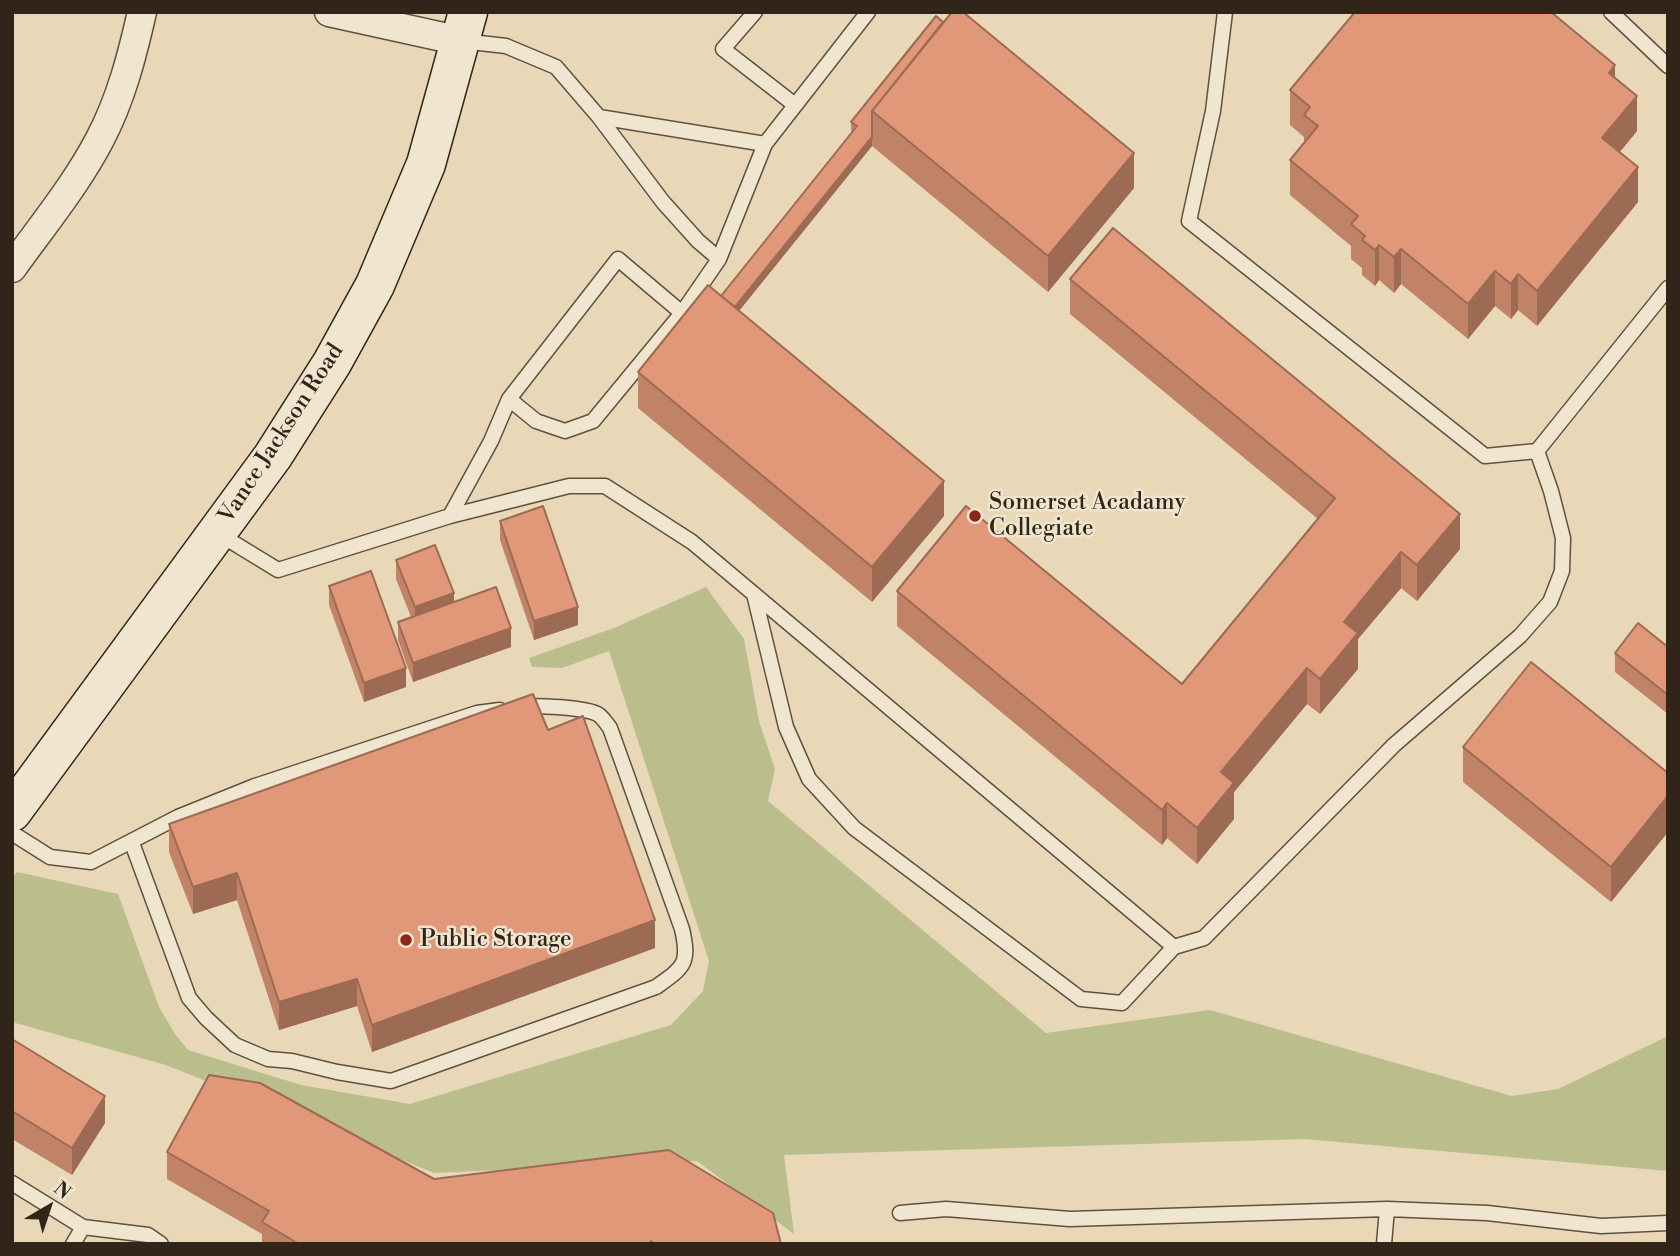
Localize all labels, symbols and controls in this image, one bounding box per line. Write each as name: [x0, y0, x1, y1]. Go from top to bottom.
street label: Vance Jackson Road: [214, 339, 350, 529]
place label: Somerset Acadamy Collegiate: [989, 489, 1186, 543]
marker: Somerset Acadamy Collegiate: [967, 508, 983, 524]
place label: Public Storage: [420, 926, 572, 954]
marker: Public Storage: [398, 932, 414, 948]
north arrow: [14, 1172, 84, 1242]
text: N: [49, 1177, 76, 1205]

